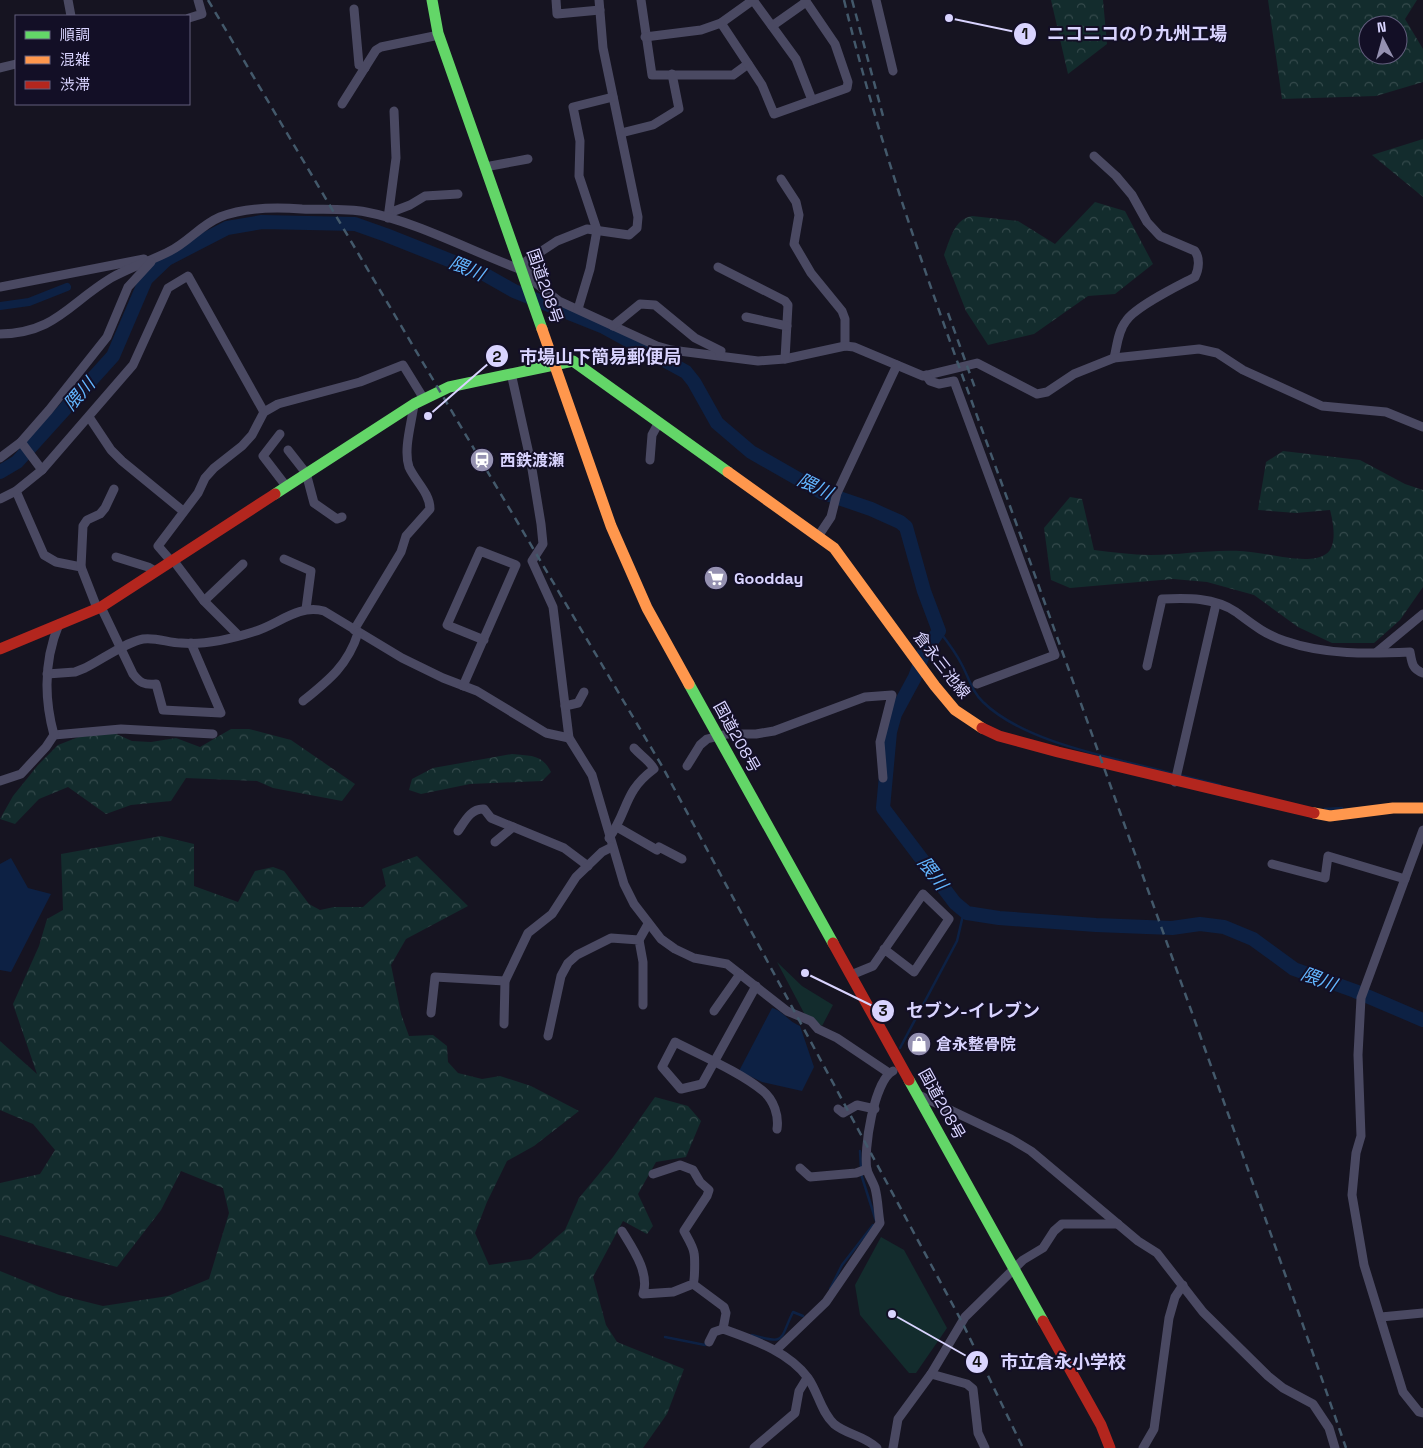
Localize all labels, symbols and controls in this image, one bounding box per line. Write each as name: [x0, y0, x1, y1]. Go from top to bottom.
legend: [15, 15, 190, 105]
north arrow: [1358, 15, 1408, 65]
callout: ニコニコのり九州工場: [1012, 17, 1237, 50]
text: N: [1376, 18, 1387, 37]
text: ニコニコのり九州工場: [1047, 22, 1227, 45]
text: 1: [1022, 24, 1028, 43]
text: 順調: [60, 25, 90, 44]
text: 混雑: [60, 50, 90, 69]
text: 渋滞: [60, 75, 90, 94]
street label: 国道208号: [522, 246, 568, 326]
water label: 隈川: [446, 250, 490, 286]
callout: 市場山下簡易郵便局: [484, 340, 691, 373]
text: 市場山下簡易郵便局: [519, 345, 681, 368]
text: 2: [493, 347, 502, 366]
water label: 隈川: [58, 371, 101, 415]
station icon: 西鉄渡瀬: [469, 447, 495, 473]
place label: 西鉄渡瀬: [500, 450, 564, 471]
water label: 隈川: [794, 468, 838, 505]
supermarket icon: Goodday: [703, 565, 729, 591]
place label: Goodday: [734, 568, 803, 589]
street label: 倉永三池線: [909, 627, 975, 703]
street label: 国道208号: [709, 698, 765, 776]
water label: 隈川: [913, 852, 954, 896]
water label: 隈川: [1298, 962, 1342, 997]
callout: セブン-イレブン: [871, 994, 1049, 1027]
text: セブン-イレブン: [906, 999, 1040, 1022]
text: 3: [878, 1001, 888, 1020]
shop icon: 倉永整骨院: [906, 1031, 932, 1057]
place label: 倉永整骨院: [936, 1034, 1016, 1055]
street label: 国道208号: [914, 1065, 970, 1143]
callout: 市立倉永小学校: [965, 1345, 1136, 1378]
text: 市立倉永小学校: [1000, 1350, 1126, 1373]
text: 4: [972, 1352, 982, 1371]

